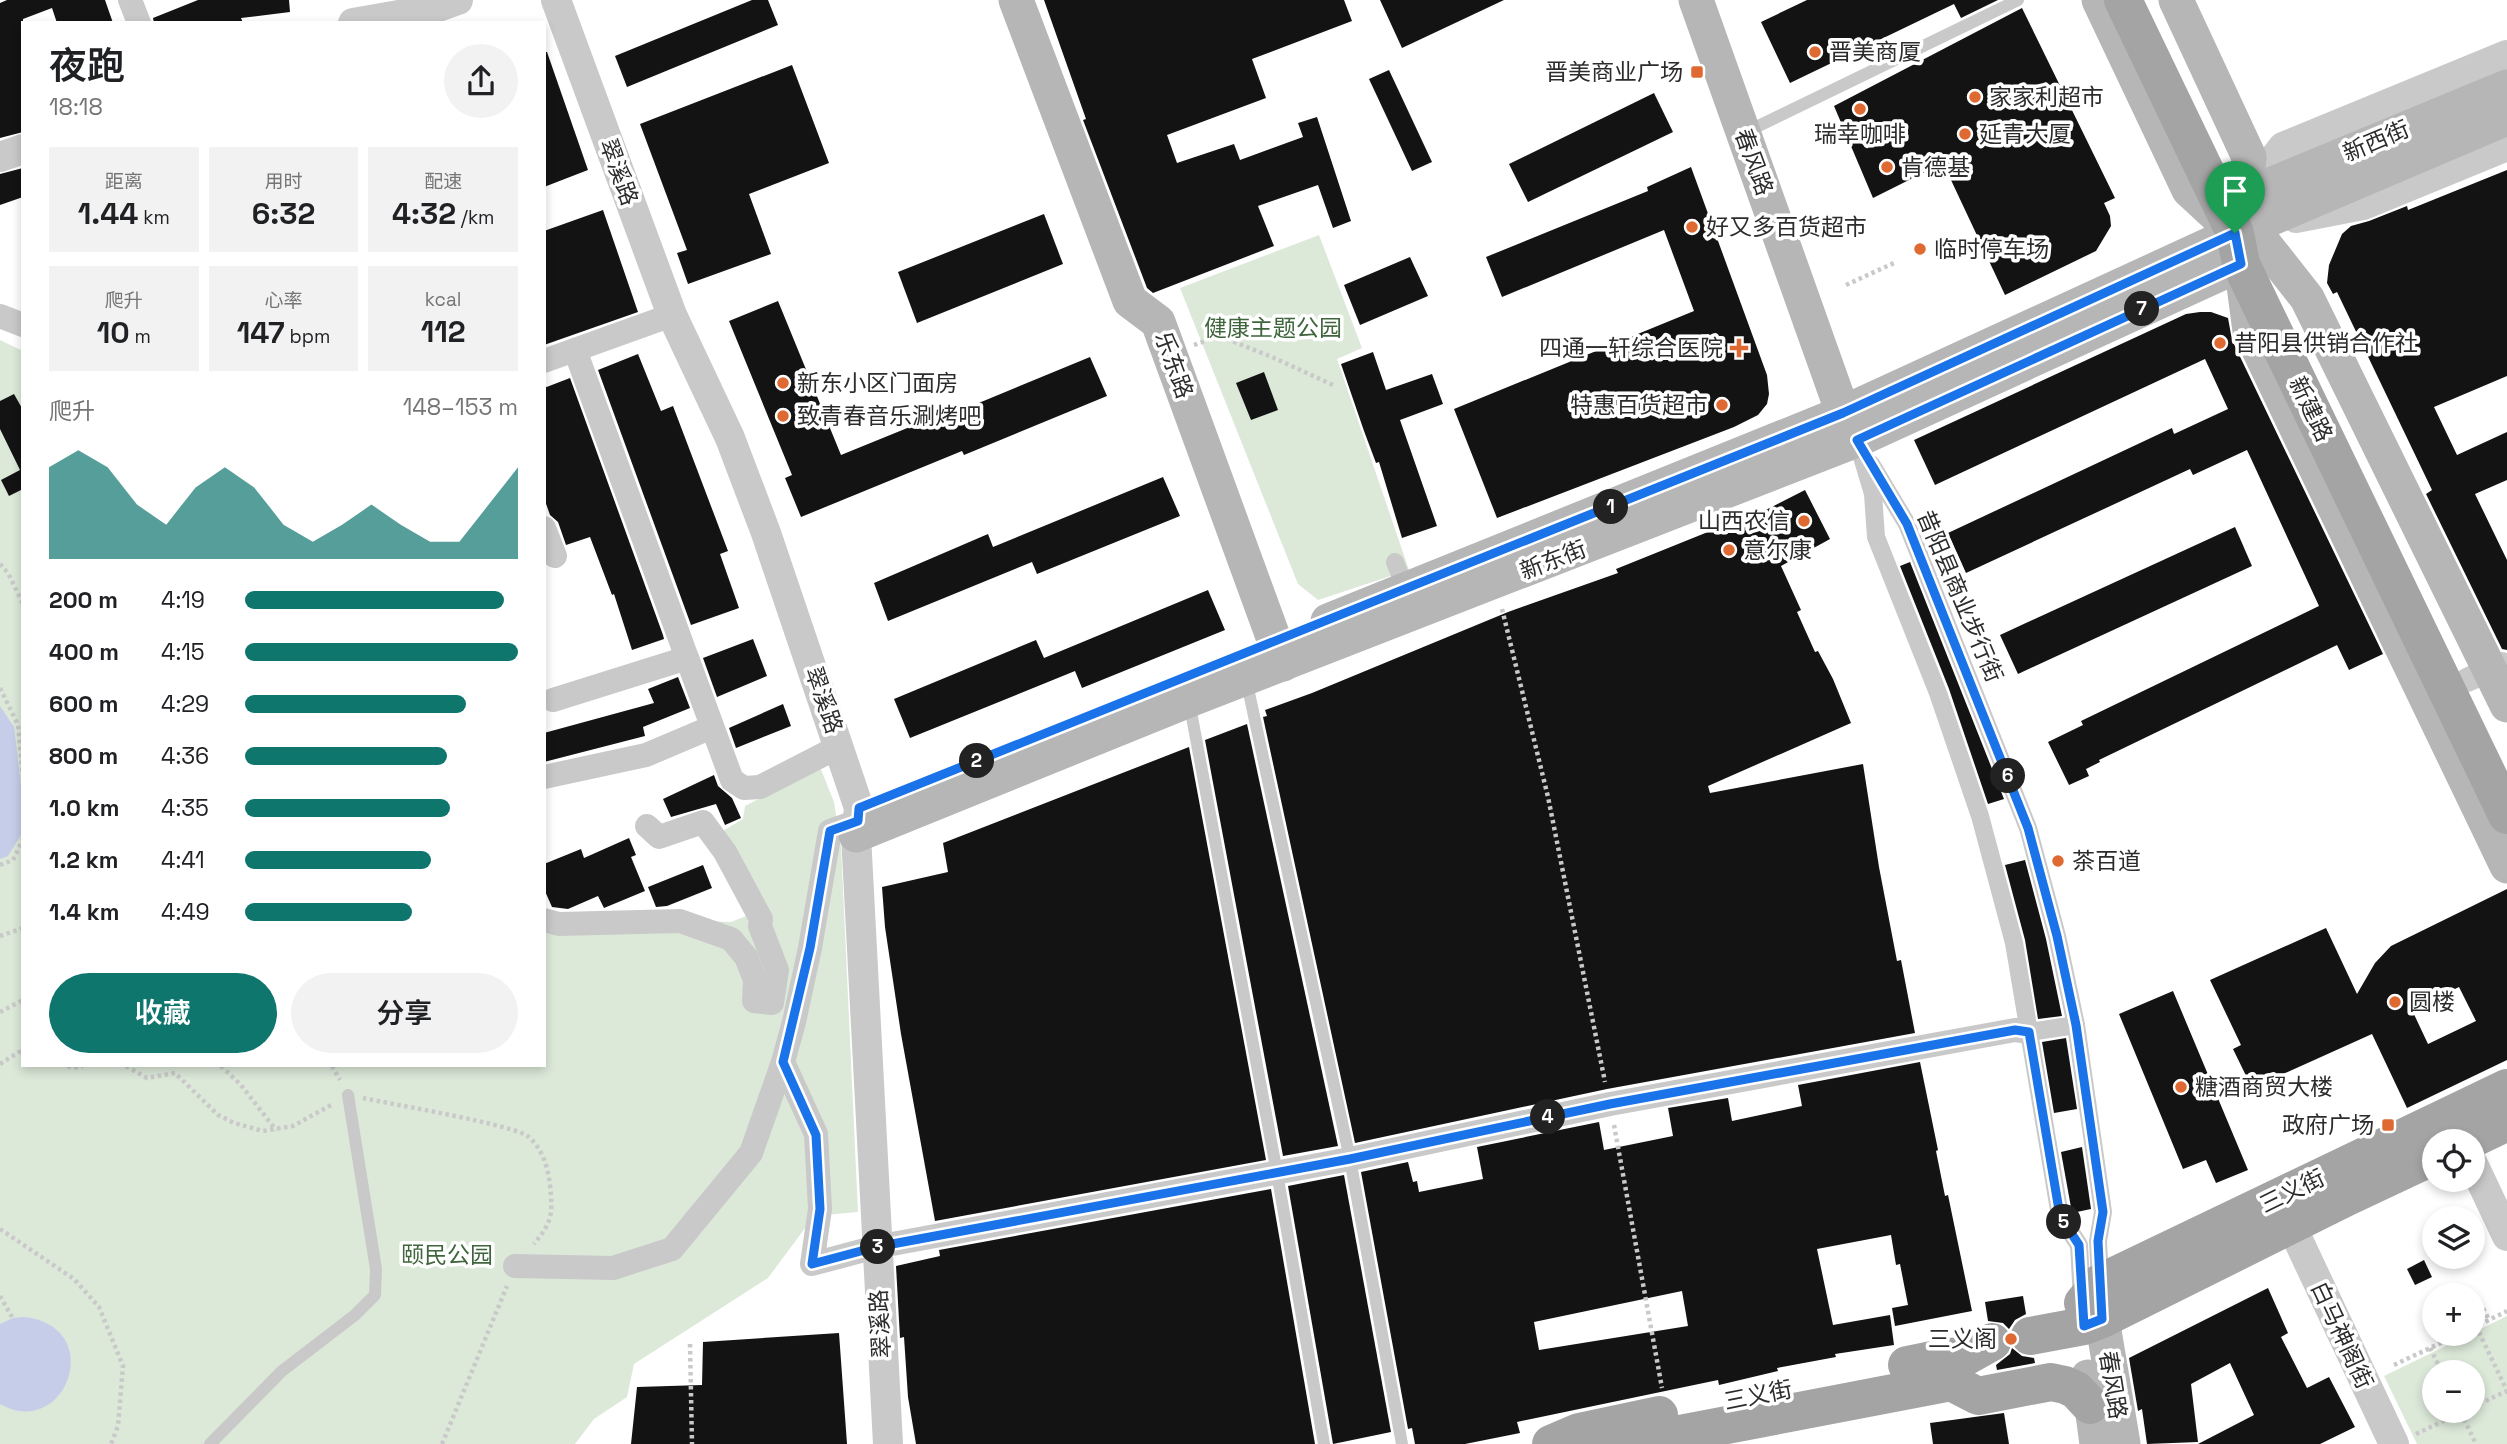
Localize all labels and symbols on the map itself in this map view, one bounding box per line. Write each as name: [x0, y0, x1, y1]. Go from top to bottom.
place label: 晋美商厦: [1829, 37, 1921, 67]
marker: 晋美商厦: [1807, 44, 1823, 60]
place label: 晋美商业广场: [1545, 57, 1683, 87]
marker: 晋美商业广场: [1689, 64, 1705, 80]
place label: 家家利超市: [1989, 82, 2104, 112]
marker: 家家利超市: [1967, 89, 1983, 105]
marker: 瑞幸咖啡: [1852, 101, 1868, 117]
street label: 新西街: [2338, 114, 2414, 168]
place label: 瑞幸咖啡: [1814, 119, 1906, 149]
place label: 延青大厦: [1979, 119, 2071, 149]
street label: 春风路: [1728, 124, 1780, 200]
marker: 延青大厦: [1957, 126, 1973, 142]
street label: 翠溪路: [593, 134, 645, 210]
place label: 肯德基: [1901, 152, 1970, 182]
marker: 肯德基: [1879, 159, 1895, 175]
pin: [2205, 161, 2265, 233]
place label: 好又多百货超市: [1706, 212, 1867, 242]
marker: 好又多百货超市: [1684, 219, 1700, 235]
place label: 临时停车场: [1934, 234, 2049, 264]
marker: 临时停车场: [1912, 241, 1928, 257]
pin: 7: [2124, 292, 2160, 326]
park label: 健康主题公园: [1204, 313, 1342, 343]
street label: 乐东路: [1148, 327, 1200, 403]
place label: 昔阳县供销合作社: [2234, 328, 2418, 358]
place label: 四通一轩综合医院: [1539, 333, 1723, 363]
marker: 昔阳县供销合作社: [2212, 335, 2228, 351]
marker: 四通一轩综合医院: [1729, 338, 1749, 358]
place label: 新东小区门面房: [797, 368, 958, 398]
street label: 新建路: [2282, 371, 2340, 447]
marker: 新东小区门面房: [775, 375, 791, 391]
place label: 特惠百货超市: [1570, 390, 1708, 420]
marker: 特惠百货超市: [1714, 397, 1730, 413]
place label: 致青春音乐涮烤吧: [797, 401, 981, 431]
marker: 致青春音乐涮烤吧: [775, 408, 791, 424]
pin: 1: [1594, 490, 1628, 524]
street label: 昔阳县商业步行街: [1910, 505, 2010, 687]
place label: 山西农信: [1698, 506, 1790, 536]
marker: 山西农信: [1796, 513, 1812, 529]
street label: 新东街: [1515, 534, 1591, 586]
place label: 意尔康: [1743, 535, 1812, 565]
marker: 意尔康: [1721, 542, 1737, 558]
street label: 翠溪路: [799, 662, 849, 738]
pin: 2: [960, 744, 995, 778]
pin: 6: [1990, 758, 2025, 794]
place label: 茶百道: [2072, 846, 2141, 876]
marker: 茶百道: [2050, 853, 2066, 869]
place label: 圆楼: [2409, 987, 2455, 1017]
marker: 圆楼: [2387, 994, 2403, 1010]
place label: 糖酒商贸大楼: [2195, 1072, 2333, 1102]
marker: 糖酒商贸大楼: [2173, 1079, 2189, 1095]
pin: 4: [1530, 1100, 1566, 1134]
place label: 政府广场: [2282, 1110, 2374, 1140]
marker: 政府广场: [2380, 1117, 2396, 1133]
street label: 三义街: [2254, 1162, 2330, 1220]
pin: 5: [2046, 1204, 2082, 1240]
pin: 3: [860, 1230, 896, 1264]
park label: 颐民公园: [401, 1240, 493, 1270]
street label: 白马神阁街: [2304, 1277, 2380, 1393]
street label: 翠溪路: [863, 1289, 897, 1359]
place label: 三义阁: [1928, 1324, 1997, 1354]
marker: 三义阁: [2003, 1331, 2019, 1347]
street label: 春风路: [2093, 1349, 2133, 1421]
street label: 三义街: [1721, 1374, 1795, 1416]

